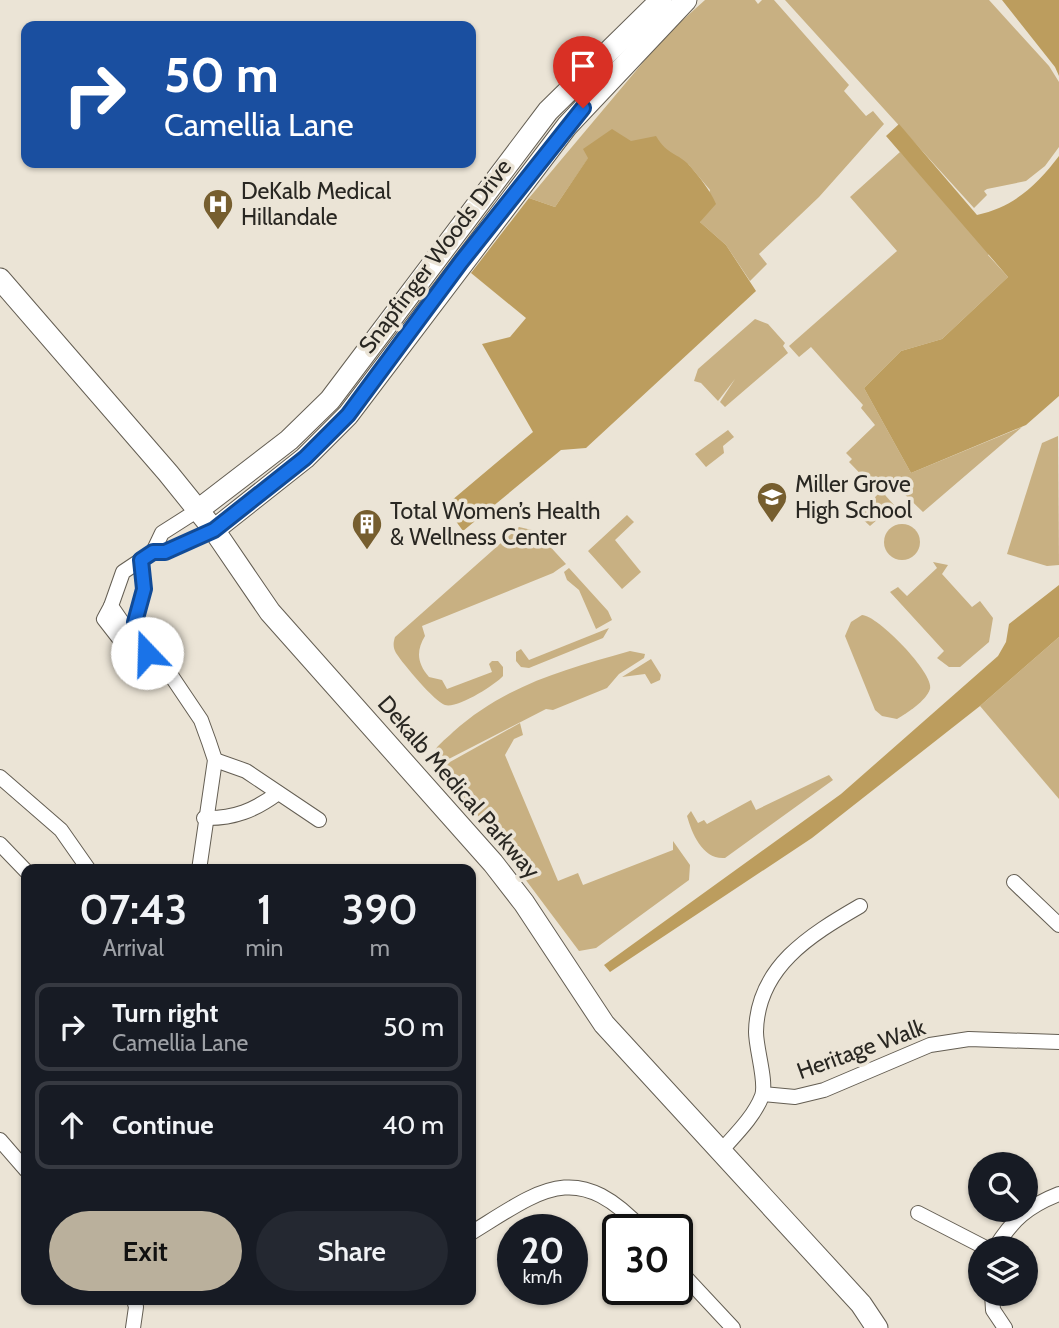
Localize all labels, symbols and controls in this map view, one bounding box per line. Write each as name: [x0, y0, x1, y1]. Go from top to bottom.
pin: [553, 36, 613, 108]
text: 50 m: [164, 45, 279, 104]
icon: arrive: [564, 47, 602, 85]
icon: right: [49, 49, 140, 140]
text: Camellia Lane: [164, 105, 354, 144]
street label: Snapfinger Woods Drive: [353, 153, 517, 359]
place label: DeKalb Medical Hillandale: [241, 177, 392, 231]
hospital icon: DeKalb Medical Hillandale: [201, 187, 235, 231]
place label: Miller Grove High School: [795, 470, 913, 524]
school or university icon: Miller Grove High School: [755, 480, 789, 524]
place label: Total Women’s Health & Wellness Center: [390, 497, 601, 551]
building icon: Total Women’s Health & Wellness Center: [350, 507, 384, 551]
position arrow: [110, 616, 184, 690]
street label: Dekalb Medical Parkway: [372, 690, 546, 884]
text: 07:43: [79, 883, 187, 935]
text: 1: [257, 883, 272, 935]
text: 390: [342, 883, 418, 935]
text: Arrival: [103, 934, 164, 962]
text: min: [246, 934, 283, 962]
text: m: [370, 934, 390, 962]
text: Turn right: [112, 997, 218, 1029]
icon: right: [53, 1008, 91, 1046]
text: 50 m: [383, 1011, 444, 1043]
street label: Heritage Walk: [793, 1013, 930, 1085]
text: Camellia Lane: [112, 1029, 248, 1057]
icon: ahead: [53, 1106, 91, 1144]
text: Continue: [112, 1109, 214, 1141]
text: 40 m: [382, 1109, 444, 1141]
map controls: [968, 1152, 1038, 1306]
button: search: [968, 1152, 1038, 1222]
button: Exit: [49, 1211, 242, 1291]
button: Share: [256, 1211, 448, 1291]
speed limit sign: 30: [602, 1214, 693, 1305]
text: 20: [521, 1229, 564, 1272]
button: layers: [968, 1236, 1038, 1306]
text: km/h: [523, 1266, 562, 1288]

